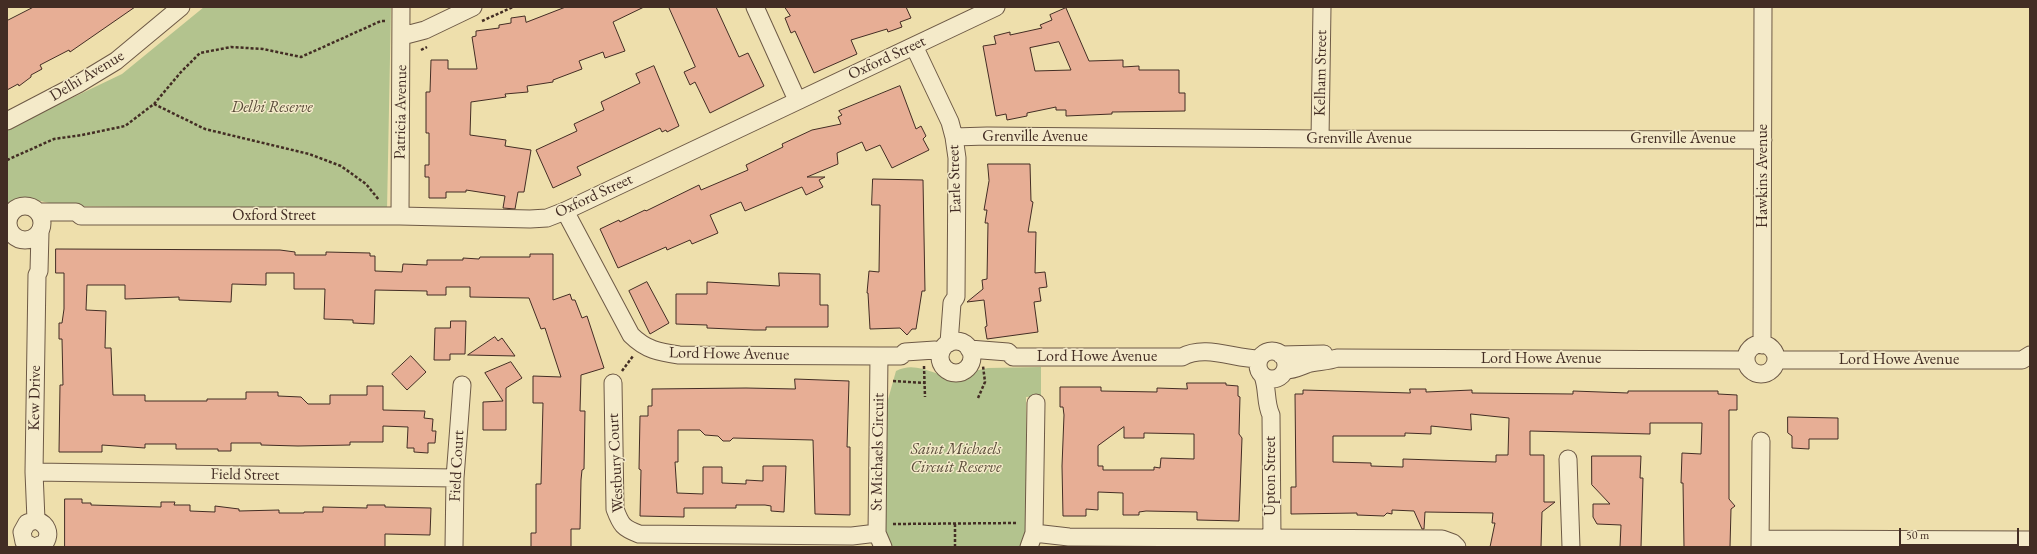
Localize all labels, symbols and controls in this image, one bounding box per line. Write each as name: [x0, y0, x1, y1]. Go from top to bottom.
street label: Kelham Street: [1311, 30, 1331, 116]
street label: Oxford Street: [845, 32, 929, 84]
street label: Delhi Avenue: [46, 46, 128, 106]
street label: Patricia Avenue: [391, 65, 411, 159]
park label: Delhi Reserve: [231, 98, 313, 118]
street label: Hawkins Avenue: [1753, 124, 1773, 228]
street label: Grenville Avenue: [982, 127, 1088, 147]
street label: Grenville Avenue: [1306, 129, 1412, 149]
street label: Grenville Avenue: [1630, 129, 1736, 149]
street label: Earle Street: [944, 144, 966, 214]
street label: Oxford Street: [552, 170, 636, 222]
street label: Oxford Street: [232, 206, 316, 226]
street label: Lord Howe Avenue: [669, 343, 789, 365]
street label: Lord Howe Avenue: [1037, 347, 1157, 367]
street label: Lord Howe Avenue: [1481, 349, 1601, 369]
street label: Lord Howe Avenue: [1839, 350, 1959, 370]
street label: Kew Drive: [25, 365, 45, 431]
street label: St Michaels Circuit: [867, 393, 889, 511]
street label: Westbury Court: [604, 413, 628, 513]
street label: Field Court: [446, 430, 468, 502]
street label: Upton Street: [1261, 436, 1281, 516]
park label: Saint Michaels Circuit Reserve: [911, 440, 1001, 478]
street label: Field Street: [211, 465, 279, 485]
scale bar: [1901, 520, 2021, 546]
text: 50 m: [1906, 527, 1929, 543]

